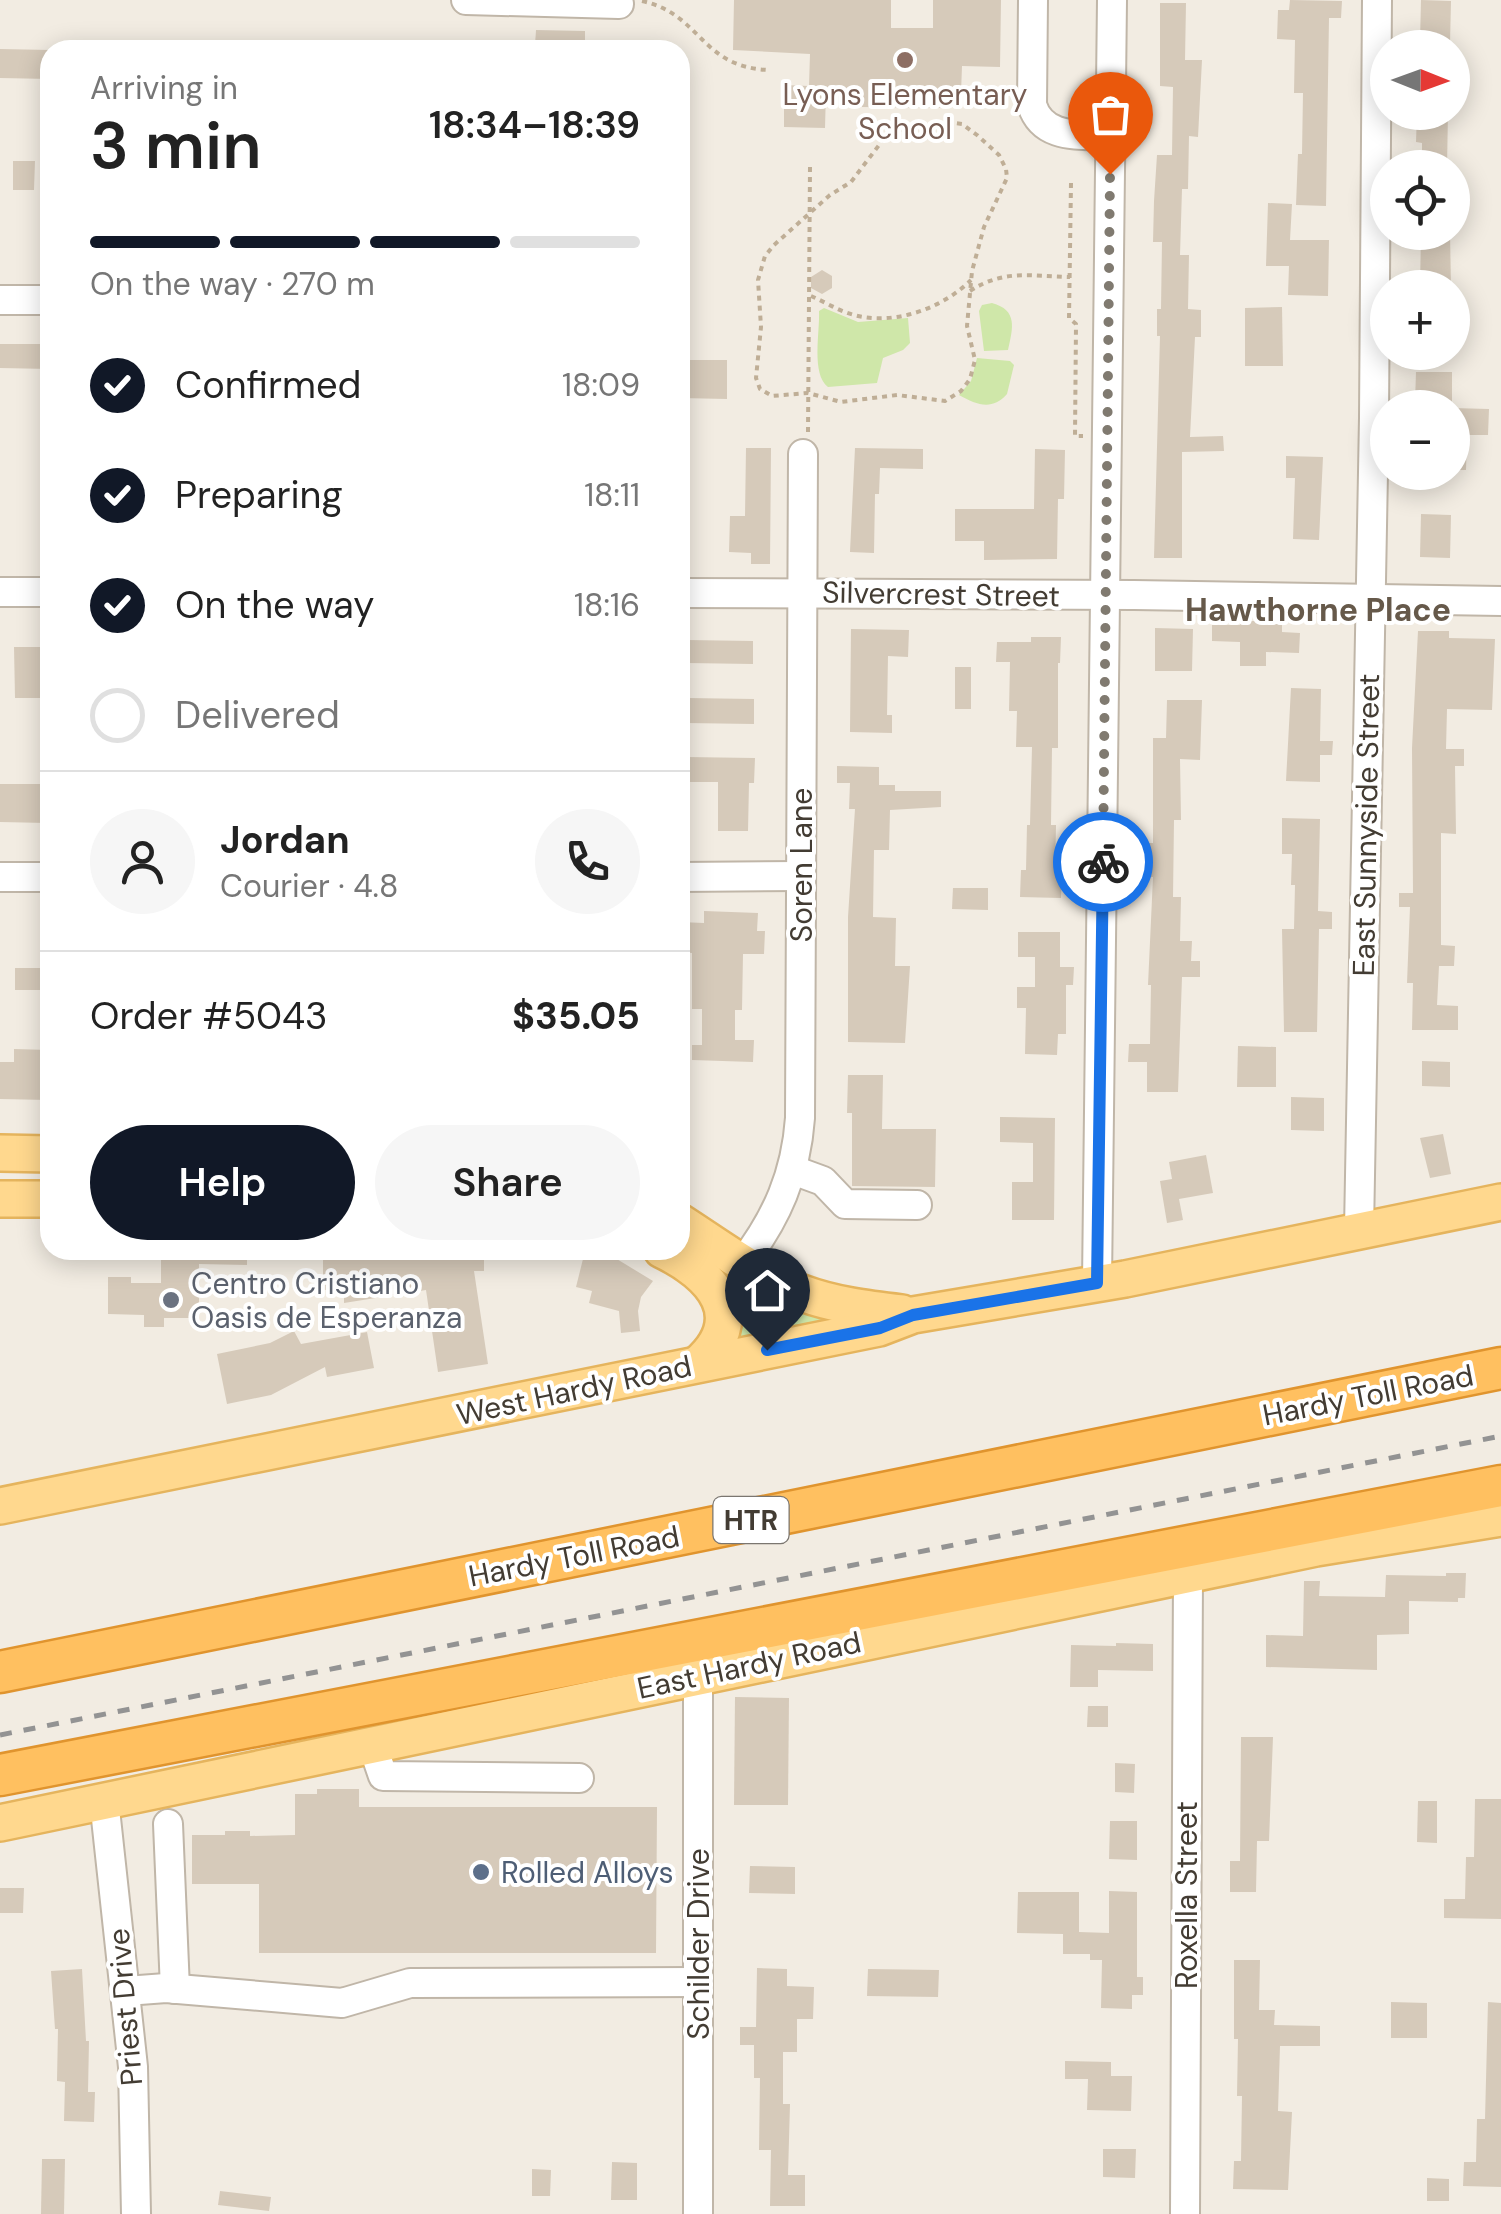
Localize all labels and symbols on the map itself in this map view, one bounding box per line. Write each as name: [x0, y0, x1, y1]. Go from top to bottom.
north arrow: [1370, 30, 1470, 130]
marker: Lyons Elementary School: [894, 49, 916, 71]
pin: [1068, 72, 1153, 175]
place label: Lyons Elementary School: [783, 75, 1028, 148]
street label: Silvercrest Street: [822, 572, 1060, 616]
district label: Hawthorne Place: [1185, 589, 1451, 631]
street label: East Sunnyside Street: [1344, 673, 1388, 977]
street label: Soren Lane: [782, 788, 821, 942]
courier: [1053, 812, 1153, 912]
pin: [725, 1248, 810, 1351]
place label: Centro Cristiano Oasis de Esperanza: [191, 1264, 462, 1337]
marker: Centro Cristiano Oasis de Esperanza: [160, 1289, 182, 1311]
street label: West Hardy Road: [453, 1346, 695, 1434]
street label: Hardy Toll Road: [1259, 1355, 1477, 1435]
road number: HTR: [714, 1497, 788, 1543]
street label: Hardy Toll Road: [465, 1516, 683, 1596]
street label: East Hardy Road: [633, 1622, 865, 1708]
street label: Roxella Street: [1167, 1801, 1206, 1989]
street label: Schilder Drive: [679, 1848, 718, 2040]
place label: Rolled Alloys: [501, 1853, 674, 1892]
marker: Rolled Alloys: [470, 1861, 492, 1883]
street label: Priest Drive: [99, 1927, 151, 2087]

